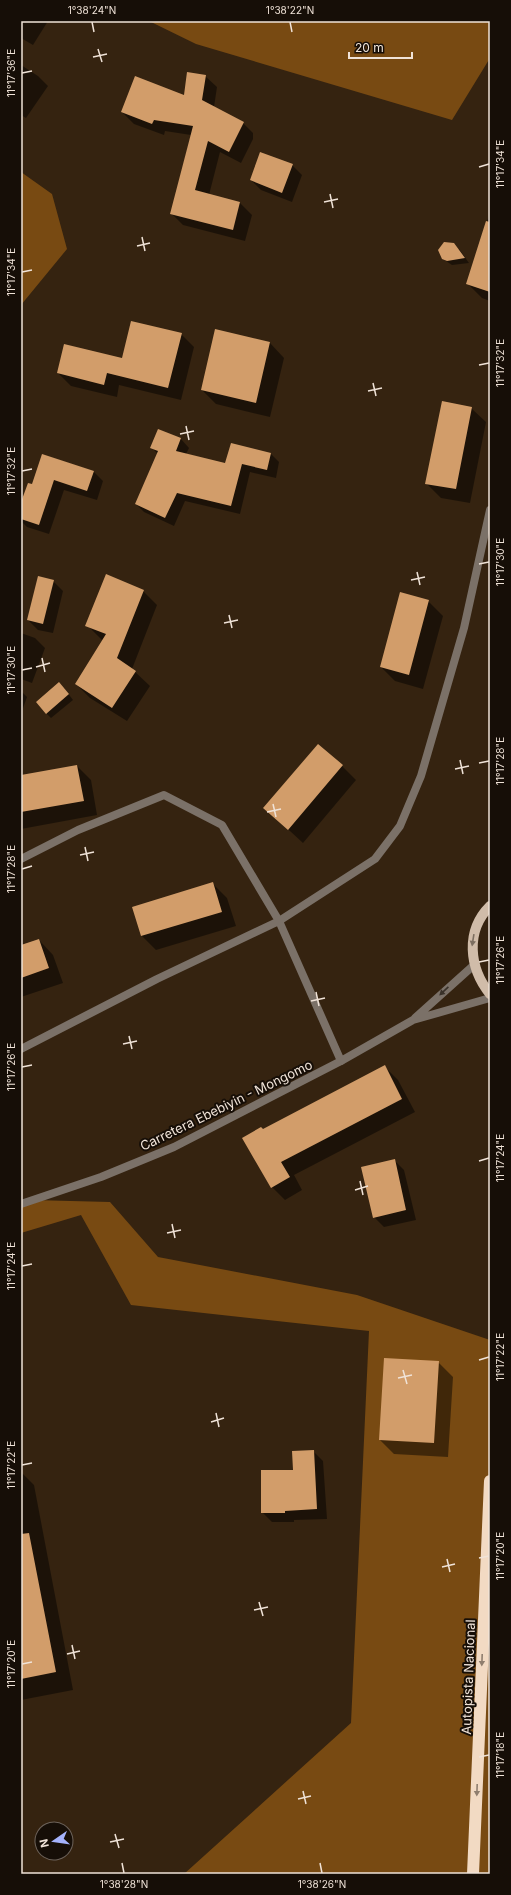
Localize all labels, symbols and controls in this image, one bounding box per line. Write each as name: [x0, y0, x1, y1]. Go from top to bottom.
text: 1°38'24"N: [68, 4, 116, 16]
text: 1°38'22"N: [266, 4, 314, 16]
scale bar: [349, 34, 412, 60]
text: 20 m: [355, 40, 384, 55]
text: 11°17'36"E: [5, 49, 17, 97]
text: 11°17'34"E: [494, 140, 506, 188]
text: 11°17'34"E: [5, 248, 17, 296]
text: 11°17'32"E: [494, 339, 506, 387]
text: 11°17'32"E: [5, 447, 17, 495]
text: 11°17'30"E: [494, 538, 506, 586]
text: 11°17'30"E: [5, 646, 17, 694]
text: 11°17'28"E: [494, 737, 506, 785]
text: 11°17'28"E: [5, 845, 17, 893]
one-way arrow: [470, 934, 476, 946]
text: 11°17'26"E: [494, 936, 506, 984]
one-way arrow: [439, 986, 450, 995]
text: 11°17'26"E: [5, 1043, 17, 1091]
street label: Carretera Ebebiyin - Mongomo: [137, 1056, 315, 1154]
text: 11°17'24"E: [494, 1134, 506, 1182]
text: 11°17'24"E: [5, 1242, 17, 1290]
text: 11°17'22"E: [494, 1333, 506, 1381]
text: 11°17'22"E: [5, 1441, 17, 1489]
text: 11°17'20"E: [494, 1532, 506, 1580]
street label: Autopista Nacional: [458, 1619, 478, 1735]
text: 11°17'20"E: [5, 1640, 17, 1688]
one-way arrow: [479, 1654, 486, 1666]
text: 11°17'18"E: [494, 1732, 506, 1778]
one-way arrow: [474, 1784, 480, 1797]
north arrow: [34, 1821, 74, 1861]
text: N: [36, 1838, 52, 1849]
text: 1°38'28"N: [100, 1878, 148, 1890]
text: 1°38'26"N: [298, 1878, 346, 1890]

